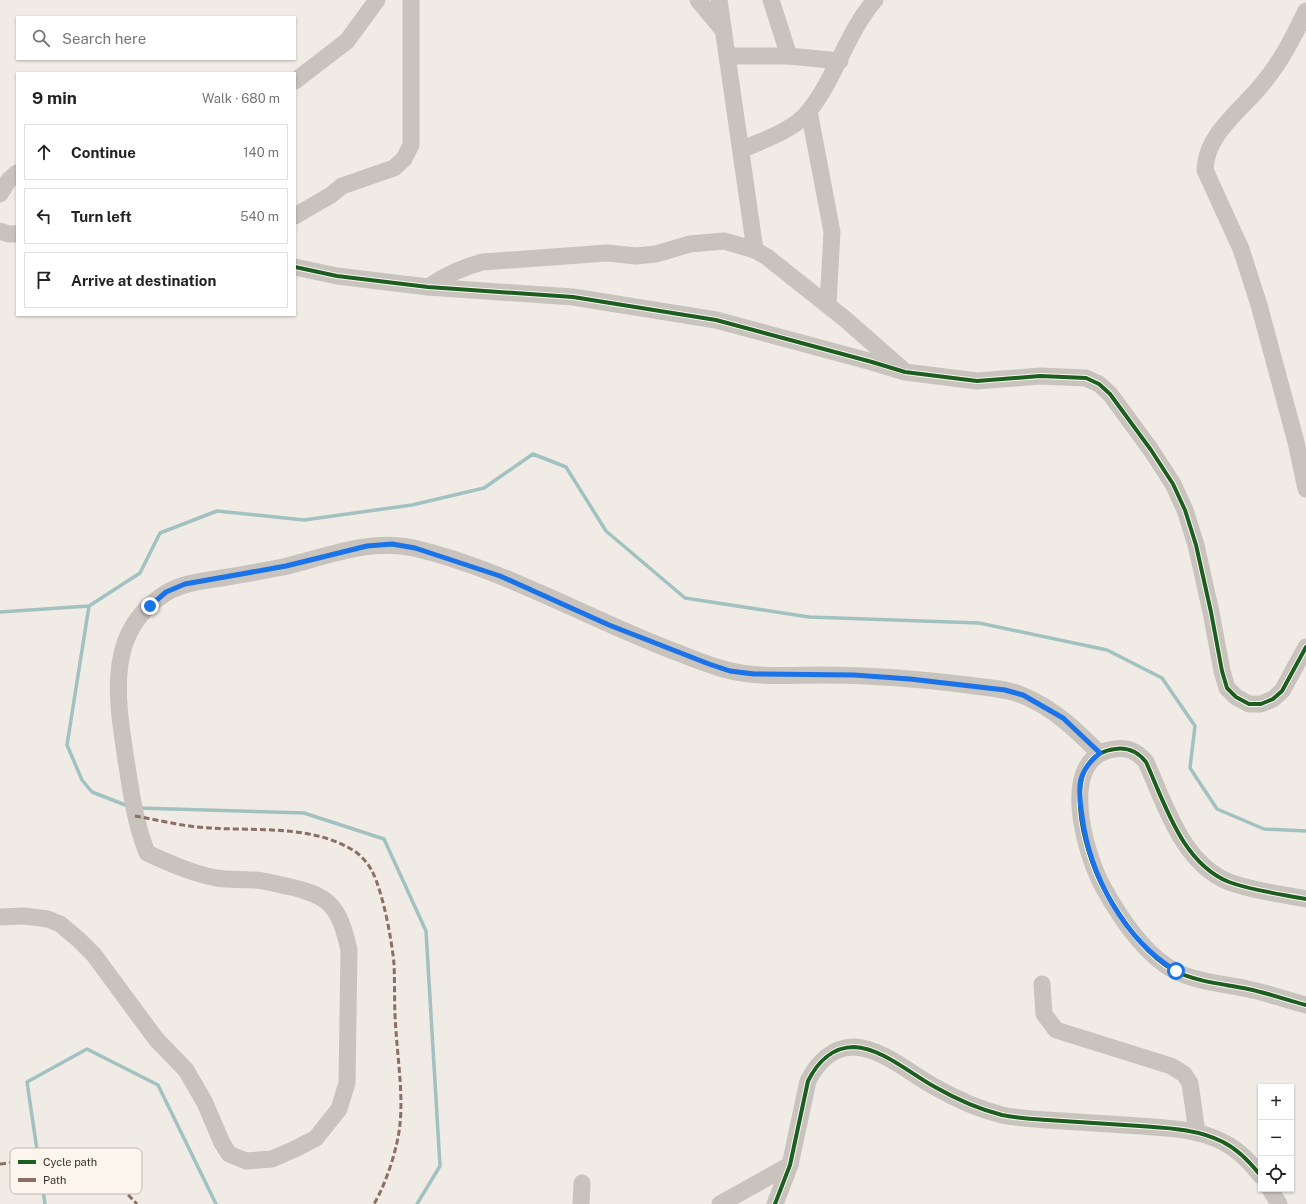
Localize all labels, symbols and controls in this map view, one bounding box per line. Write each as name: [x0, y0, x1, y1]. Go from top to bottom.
search box: [16, 16, 296, 60]
icon: search: [30, 27, 52, 49]
text: Search here: [62, 30, 146, 47]
text: 9 min: [32, 88, 77, 108]
text: Walk · 680 m: [202, 91, 280, 106]
icon: ahead: [33, 141, 55, 163]
text: Continue: [71, 144, 136, 161]
text: 140 m: [243, 145, 279, 160]
icon: left: [33, 205, 55, 227]
text: Turn left: [71, 208, 132, 225]
text: 540 m: [240, 209, 279, 224]
icon: arrive: [33, 269, 55, 291]
text: Arrive at destination: [71, 272, 216, 289]
route end: [141, 597, 159, 615]
route start: [1167, 962, 1185, 980]
map controls: [1258, 1084, 1294, 1192]
button: +: [1258, 1084, 1294, 1120]
button: −: [1258, 1120, 1294, 1156]
legend: [10, 1148, 142, 1194]
text: Cycle path: [43, 1156, 97, 1168]
button: locate: [1258, 1156, 1294, 1192]
text: Path: [43, 1174, 66, 1186]

